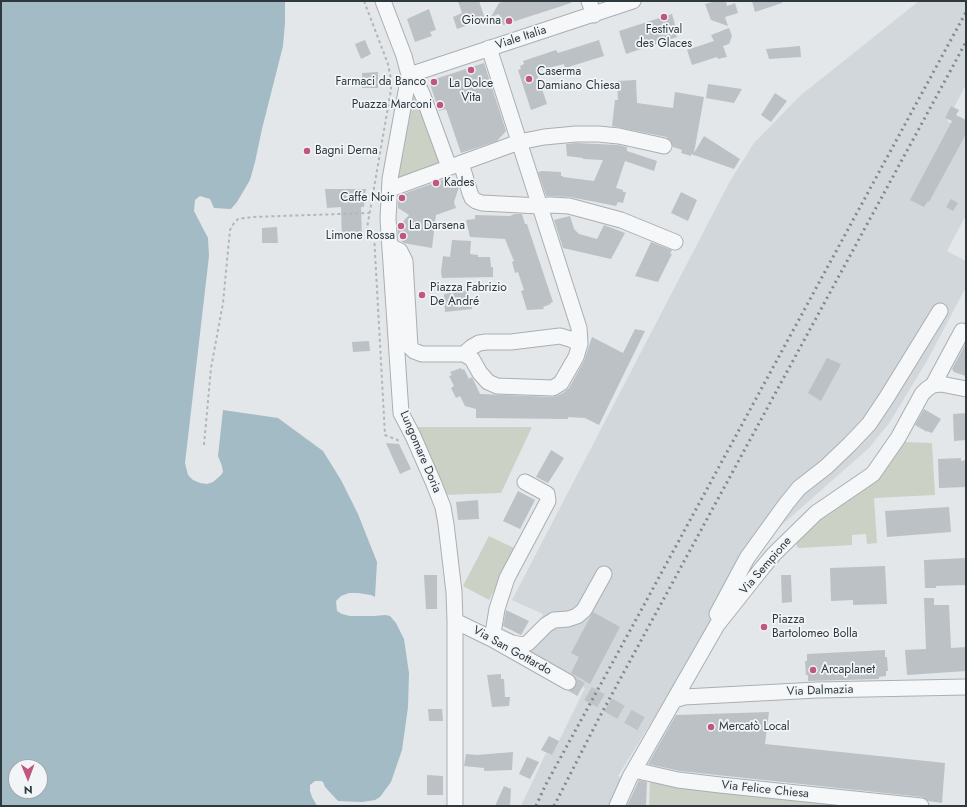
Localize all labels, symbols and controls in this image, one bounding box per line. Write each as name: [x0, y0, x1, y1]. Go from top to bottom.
marker: Festival des Glaces: [659, 12, 669, 22]
place label: Giovina: [462, 14, 501, 28]
marker: Giovina: [504, 16, 514, 26]
street label: Viale Italia: [494, 23, 548, 53]
place label: Festival des Glaces: [636, 23, 692, 51]
marker: La Dolce Vita: [466, 65, 476, 75]
place label: Caserma Damiano Chiesa: [537, 65, 620, 93]
marker: Caserma Damiano Chiesa: [524, 74, 534, 84]
place label: Farmaci da Banco: [336, 75, 426, 89]
marker: Farmaci da Banco: [429, 77, 439, 87]
place label: La Dolce Vita: [449, 77, 493, 105]
place label: Puazza Marconi: [352, 98, 432, 112]
marker: Puazza Marconi: [435, 100, 445, 110]
place label: Bagni Derna: [315, 144, 378, 158]
marker: Bagni Derna: [302, 146, 312, 156]
place label: Kades: [444, 176, 474, 190]
marker: Kades: [431, 178, 441, 188]
place label: Caffe Noir: [340, 191, 394, 205]
marker: Caffe Noir: [397, 193, 407, 203]
place label: La Darsena: [409, 219, 465, 233]
marker: La Darsena: [396, 221, 406, 231]
place label: Limone Rossa: [326, 229, 395, 243]
marker: Limone Rossa: [398, 231, 408, 241]
place label: Piazza Fabrizio De André: [430, 281, 507, 309]
marker: Piazza Fabrizio De André: [417, 290, 427, 300]
street label: Lungomare Doria: [396, 409, 444, 495]
street label: Via Sempione: [737, 534, 795, 598]
place label: Piazza Bartolomeo Bolla: [772, 613, 858, 641]
marker: Piazza Bartolomeo Bolla: [759, 622, 769, 632]
street label: Via San Gottardo: [470, 623, 554, 679]
place label: Arcaplanet: [821, 663, 875, 677]
marker: Arcaplanet: [808, 665, 818, 675]
street label: Via Dalmazia: [786, 683, 854, 699]
place label: Mercatò Local: [719, 720, 790, 734]
marker: Mercatò Local: [706, 722, 716, 732]
north arrow: [8, 759, 48, 799]
street label: Via Felice Chiesa: [720, 778, 810, 802]
text: N: [24, 782, 33, 798]

